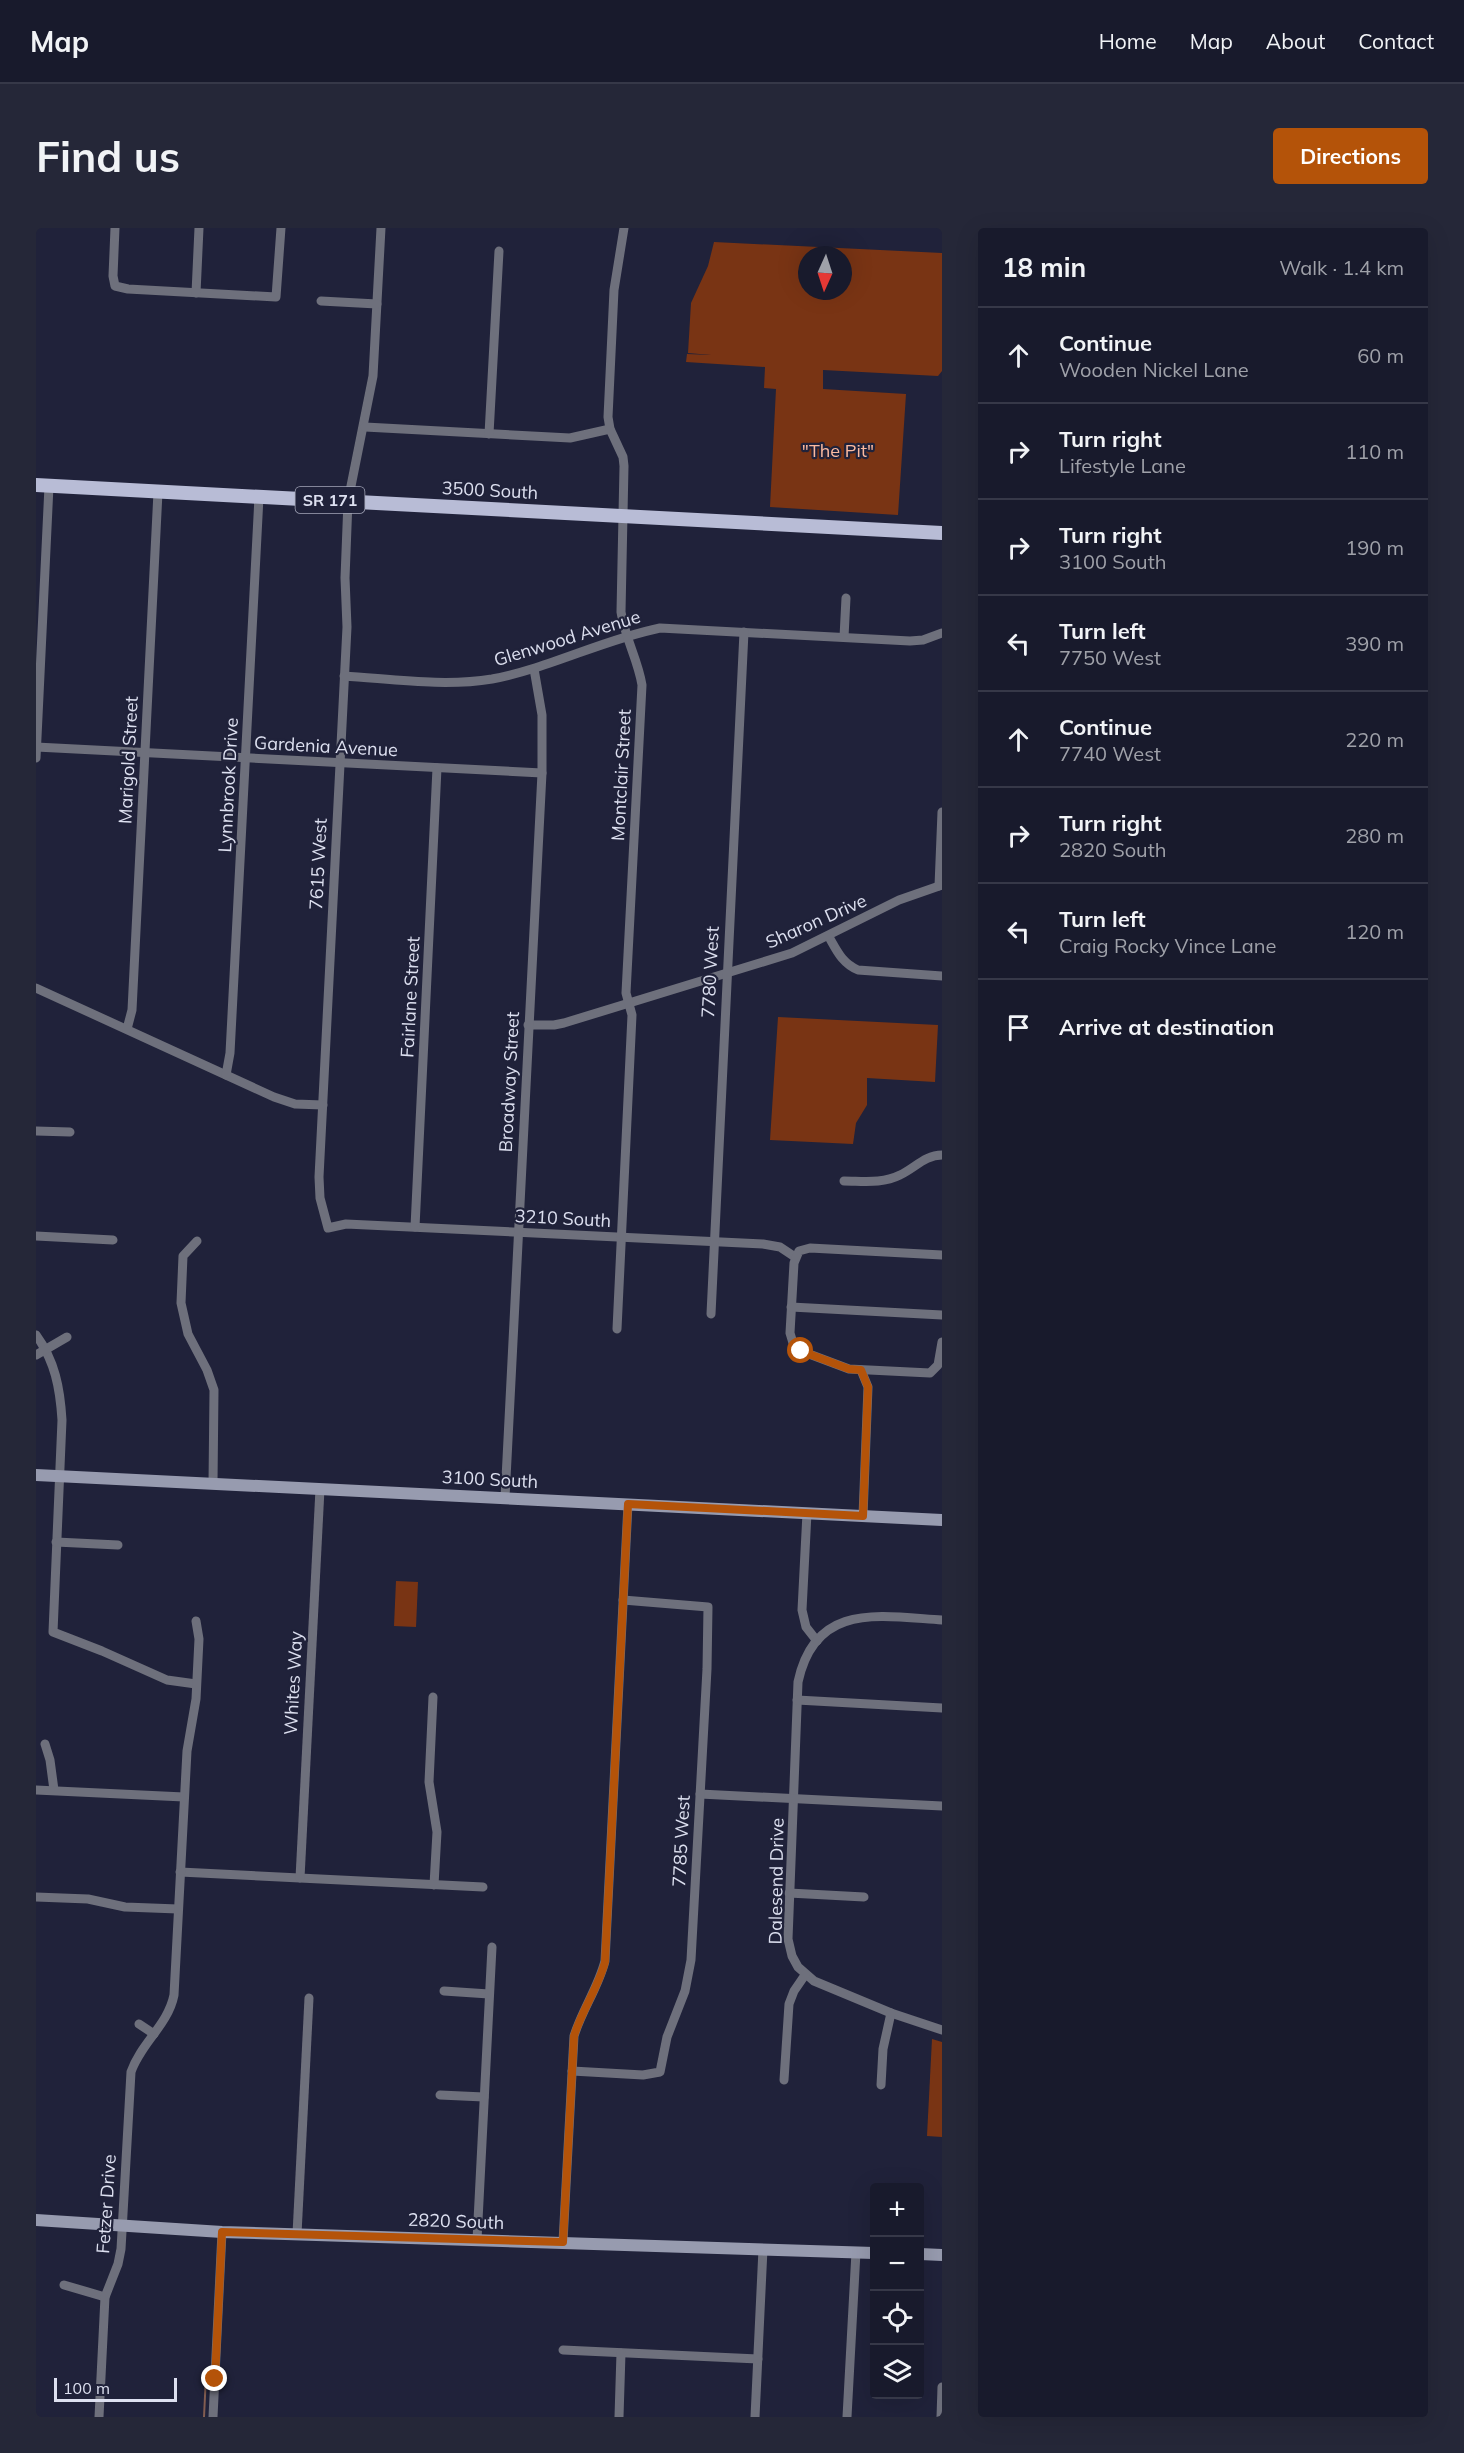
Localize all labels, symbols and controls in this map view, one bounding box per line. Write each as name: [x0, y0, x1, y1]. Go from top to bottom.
text: Map: [30, 24, 89, 59]
text: Home: [1099, 28, 1157, 54]
text: Map: [1190, 28, 1233, 54]
text: About: [1266, 28, 1325, 54]
text: Contact: [1358, 28, 1434, 54]
button: Directions: [1273, 128, 1428, 184]
text: Find us: [36, 130, 180, 183]
north arrow: [798, 246, 852, 300]
text: 18 min: [1002, 251, 1086, 284]
text: Walk · 1.4 km: [1279, 255, 1404, 280]
text: Continue: [1059, 329, 1152, 357]
icon: ahead: [1002, 339, 1035, 372]
text: 60 m: [1357, 343, 1404, 368]
text: Wooden Nickel Lane: [1059, 357, 1249, 382]
text: Turn right: [1059, 425, 1162, 453]
icon: right: [1002, 435, 1035, 468]
park label: "The Pit": [802, 439, 874, 462]
text: 110 m: [1345, 439, 1404, 464]
text: Lifestyle Lane: [1059, 453, 1186, 478]
street label: 3500 South: [441, 476, 539, 504]
road number: SR 171: [296, 487, 364, 513]
text: Turn right: [1059, 521, 1162, 549]
icon: right: [1002, 531, 1035, 564]
text: 190 m: [1345, 535, 1404, 560]
text: 3100 South: [1059, 549, 1166, 574]
street label: Glenwood Avenue: [491, 605, 643, 671]
text: Turn left: [1059, 617, 1146, 645]
icon: left: [1002, 627, 1035, 660]
text: 390 m: [1345, 631, 1404, 656]
text: 7750 West: [1059, 645, 1161, 670]
street label: Marigold Street: [113, 696, 143, 824]
street label: Montclair Street: [606, 709, 636, 841]
text: Continue: [1059, 713, 1152, 741]
street label: Lynnbrook Drive: [213, 717, 243, 853]
icon: ahead: [1002, 723, 1035, 756]
text: 220 m: [1345, 727, 1404, 752]
street label: Gardenia Avenue: [253, 731, 399, 761]
text: 7740 West: [1059, 741, 1161, 766]
text: Turn right: [1059, 809, 1162, 837]
street label: 7615 West: [304, 818, 332, 910]
icon: right: [1002, 819, 1035, 852]
text: 280 m: [1345, 823, 1404, 848]
text: 2820 South: [1059, 837, 1166, 862]
street label: Sharon Drive: [762, 889, 870, 953]
text: Turn left: [1059, 905, 1146, 933]
icon: left: [1002, 915, 1035, 948]
text: 120 m: [1345, 919, 1404, 944]
street label: 7780 West: [696, 926, 724, 1018]
text: Craig Rocky Vince Lane: [1059, 933, 1276, 958]
street label: Fairlane Street: [395, 936, 425, 1058]
street label: Broadway Street: [494, 1011, 524, 1153]
icon: arrive: [1002, 1011, 1035, 1044]
text: Arrive at destination: [1059, 1013, 1274, 1041]
street label: 3210 South: [514, 1204, 612, 1232]
route start: [787, 1337, 813, 1363]
street label: 3100 South: [441, 1465, 539, 1493]
street label: Whites Way: [279, 1630, 307, 1735]
street label: 7785 West: [667, 1795, 695, 1887]
street label: Dalesend Drive: [763, 1818, 789, 1944]
street label: Fetzer Drive: [91, 2154, 121, 2254]
map controls: [870, 2183, 924, 2399]
button: +: [870, 2183, 924, 2237]
street label: 2820 South: [407, 2208, 505, 2234]
button: −: [870, 2237, 924, 2291]
button: locate: [870, 2291, 924, 2345]
button: layers: [870, 2345, 924, 2399]
route end: [201, 2365, 227, 2391]
scale bar: [54, 2375, 177, 2402]
text: 100 m: [63, 2378, 110, 2398]

